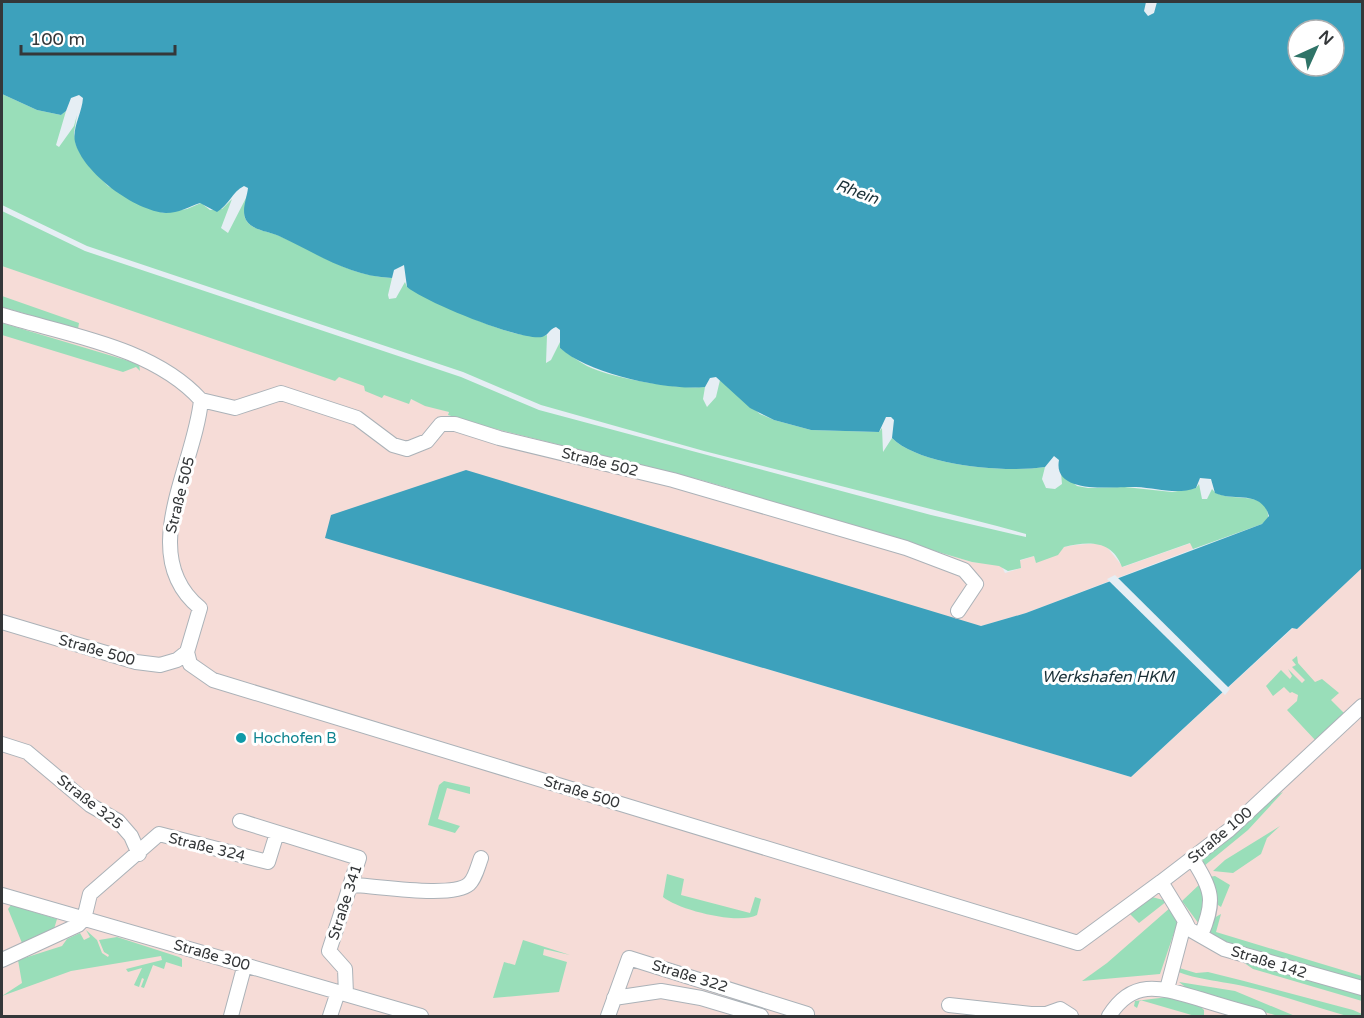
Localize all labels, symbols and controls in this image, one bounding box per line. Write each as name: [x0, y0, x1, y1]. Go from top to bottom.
scale bar: [21, 18, 176, 56]
north arrow: [1286, 18, 1346, 78]
text: N: [1314, 26, 1338, 50]
text: 100 m: [30, 28, 85, 50]
water label: Rhein: [833, 175, 882, 209]
street label: Straße 502: [560, 444, 640, 480]
street label: Straße 505: [162, 455, 198, 535]
street label: Straße 500: [57, 631, 137, 669]
water label: Werkshafen HKM: [1042, 667, 1176, 687]
place label: Hochofen B: [253, 729, 337, 747]
marker: Hochofen B: [234, 731, 248, 745]
street label: Straße 325: [53, 771, 127, 833]
street label: Straße 500: [542, 772, 622, 812]
street label: Straße 100: [1184, 803, 1256, 867]
street label: Straße 324: [167, 829, 247, 865]
street label: Straße 341: [324, 862, 366, 942]
street label: Straße 300: [172, 936, 252, 974]
street label: Straße 142: [1229, 942, 1309, 982]
street label: Straße 322: [650, 956, 730, 996]

